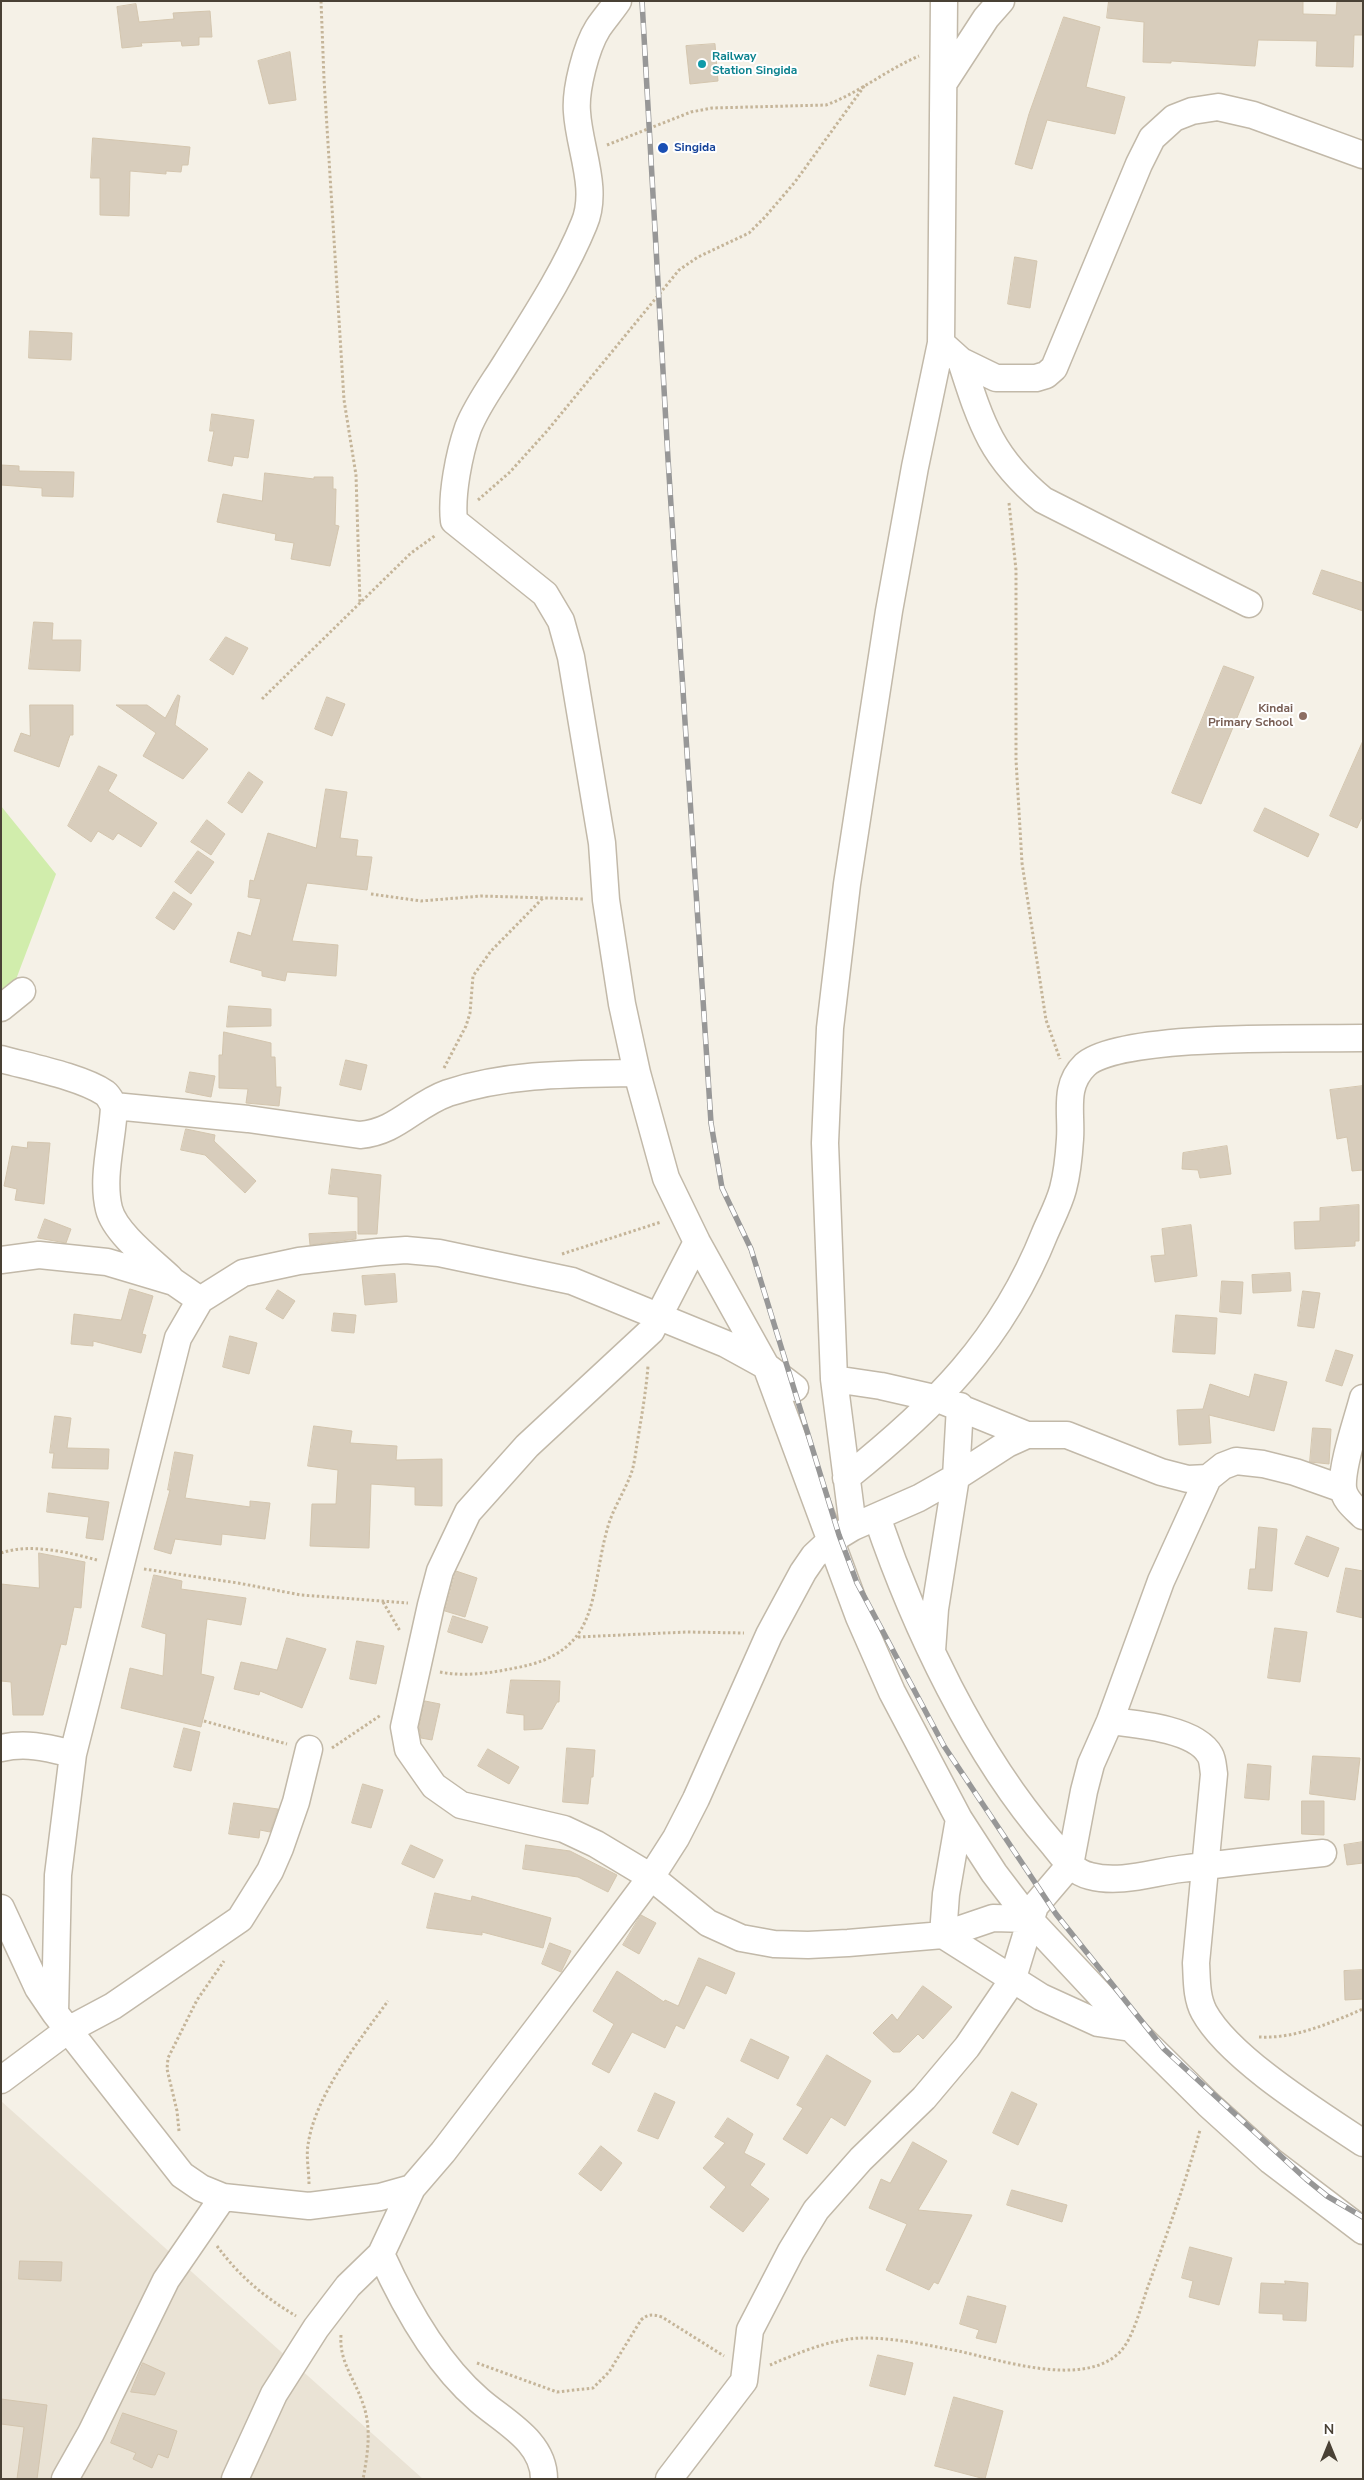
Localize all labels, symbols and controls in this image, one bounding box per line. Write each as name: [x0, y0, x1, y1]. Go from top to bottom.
place label: Railway Station Singida: [712, 50, 797, 78]
marker: Railway Station Singida: [696, 58, 708, 70]
marker: Singida: [656, 141, 670, 155]
place label: Singida: [674, 141, 716, 155]
place label: Kindai Primary School: [1208, 702, 1293, 730]
marker: Kindai Primary School: [1297, 710, 1309, 722]
north arrow: [1304, 2420, 1354, 2470]
text: N: [1324, 2420, 1334, 2439]

